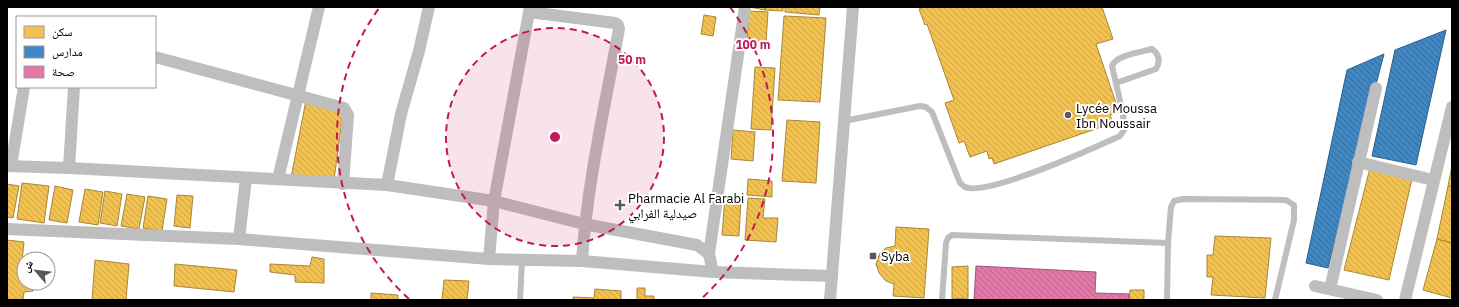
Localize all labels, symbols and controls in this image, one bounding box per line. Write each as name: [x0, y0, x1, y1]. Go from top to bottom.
legend: [16, 16, 156, 88]
text: سكن: [52, 24, 73, 39]
text: 100 m: [735, 37, 771, 52]
text: مدارس: [52, 44, 83, 59]
text: 50 m: [618, 52, 646, 67]
text: صحة: [52, 64, 75, 79]
place label: Lycée Moussa Ibn Noussair: [1076, 100, 1157, 132]
marker: Lycée Moussa Ibn Noussair: [1063, 110, 1073, 120]
centre of rings: [548, 130, 562, 144]
place label: Pharmacie Al Farabi صيدلية الفرابي: [628, 190, 744, 224]
marker: Pharmacie Al Farabi صيدلية الفرابي: [615, 200, 625, 210]
place label: Syba: [881, 248, 910, 265]
north arrow: [16, 251, 56, 291]
marker: Syba: [868, 251, 878, 261]
text: ش: [18, 258, 37, 275]

